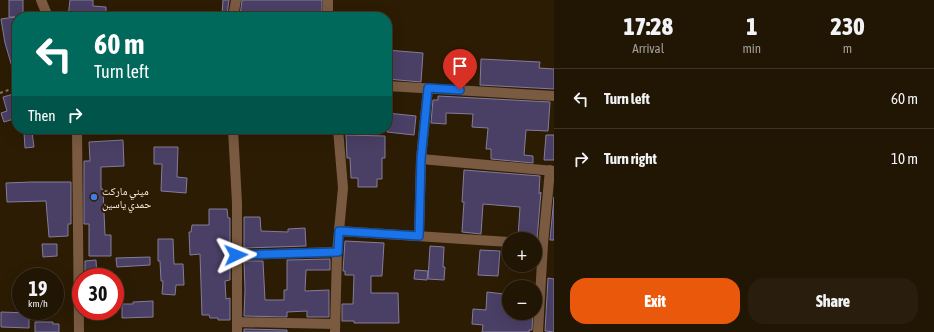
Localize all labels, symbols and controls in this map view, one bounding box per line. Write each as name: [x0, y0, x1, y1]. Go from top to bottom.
text: 17:28: [624, 13, 673, 40]
text: 1: [746, 13, 757, 40]
text: 230: [831, 13, 864, 40]
icon: left: [28, 28, 80, 80]
text: 60 m: [94, 28, 144, 60]
text: Arrival: [632, 41, 664, 56]
text: min: [742, 41, 761, 56]
text: m: [843, 41, 852, 56]
pin: [443, 49, 477, 90]
icon: arrive: [449, 55, 471, 77]
text: Turn left: [94, 61, 149, 82]
icon: left: [570, 88, 592, 110]
text: Turn left: [604, 90, 650, 107]
text: 60 m: [891, 90, 918, 107]
icon: right: [64, 104, 86, 126]
text: Then: [28, 107, 56, 124]
icon: right: [570, 148, 592, 170]
text: Turn right: [604, 150, 657, 167]
text: 10 m: [891, 150, 918, 167]
place label: ميني ماركت حمدي ياسين: [102, 185, 151, 213]
marker: ميني ماركت حمدي ياسين: [89, 192, 99, 202]
map controls: [502, 232, 542, 320]
button: +: [502, 232, 542, 272]
position arrow: [215, 234, 257, 276]
speed limit sign: 30: [72, 268, 124, 320]
text: 19: [29, 277, 47, 300]
button: Exit: [570, 278, 740, 324]
button: Share: [748, 278, 918, 324]
button: −: [502, 280, 542, 320]
text: km/h: [28, 298, 48, 309]

